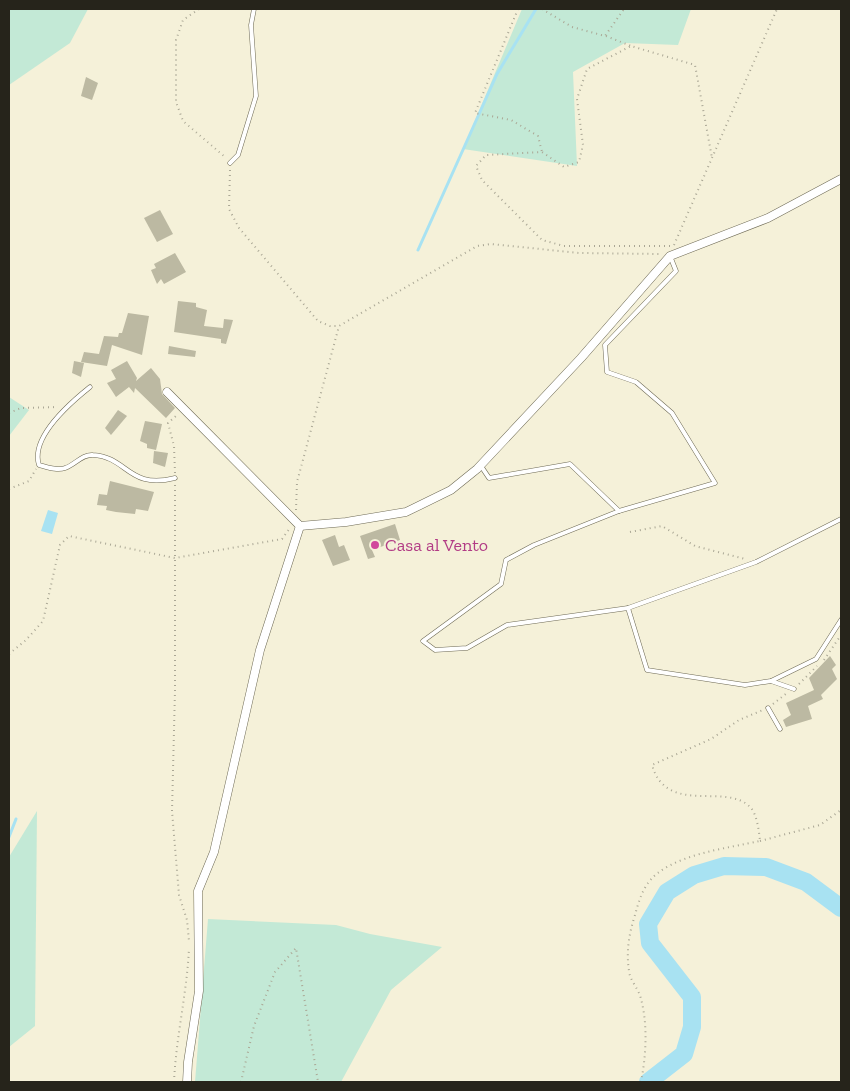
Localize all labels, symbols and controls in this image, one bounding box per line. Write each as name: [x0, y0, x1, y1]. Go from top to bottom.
place label: Casa al Vento: [385, 534, 488, 556]
marker: Casa al Vento: [369, 539, 381, 551]

